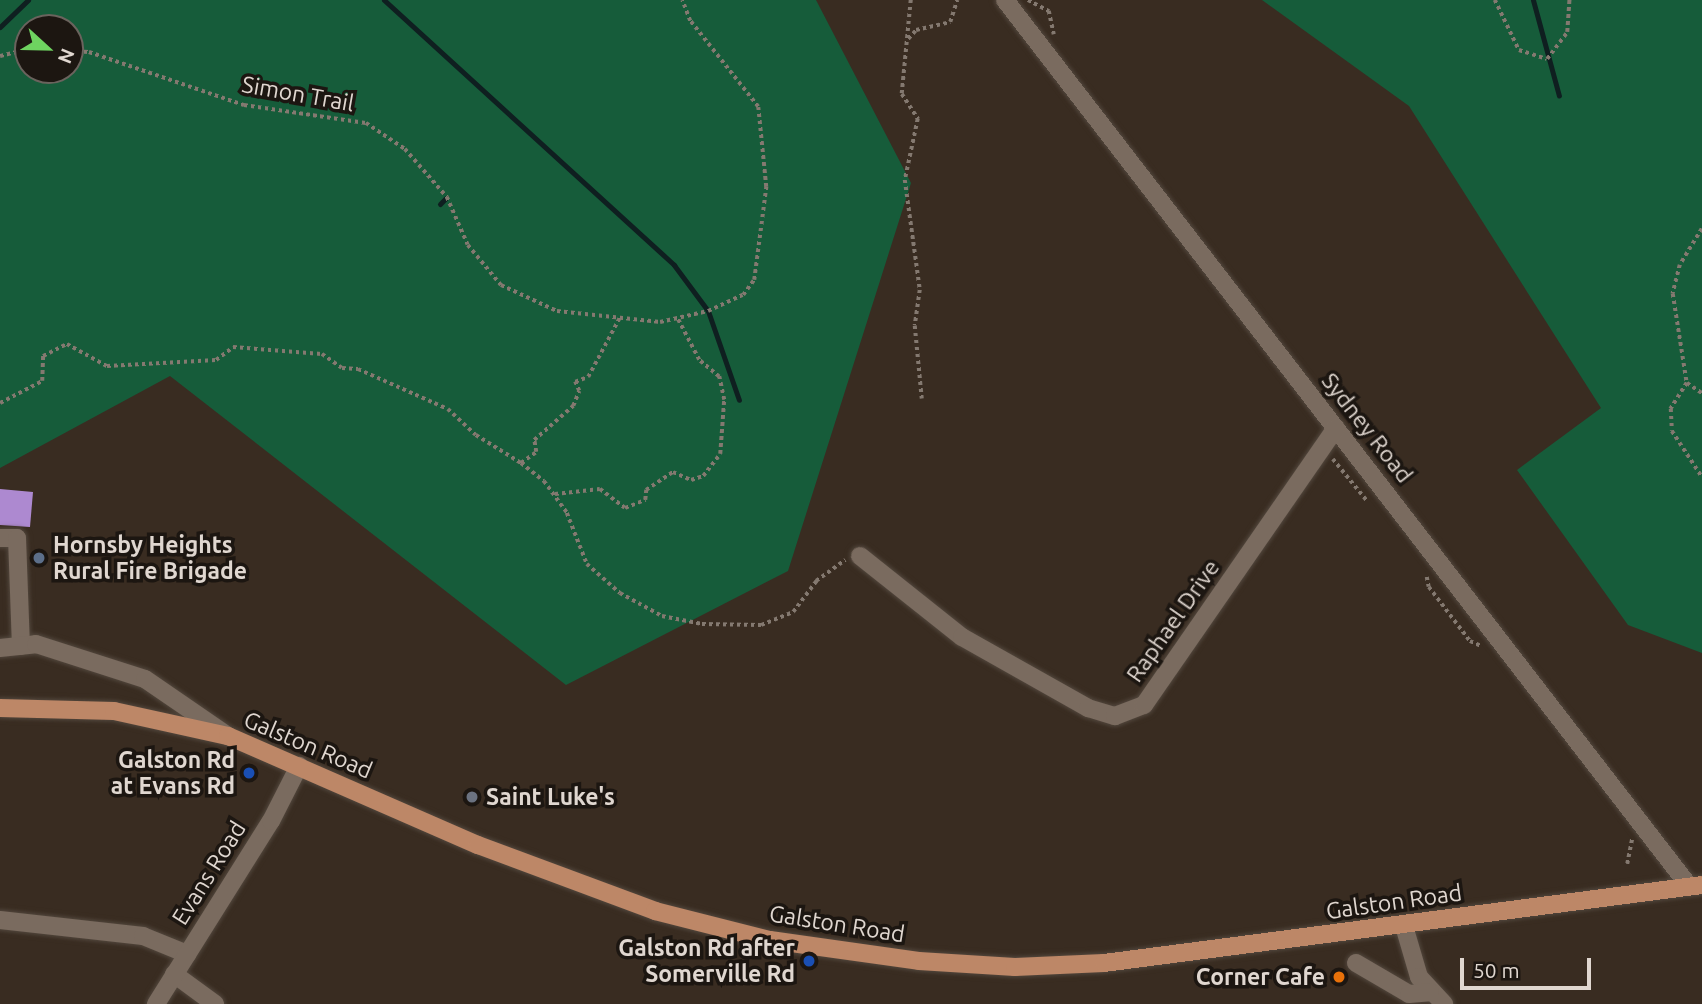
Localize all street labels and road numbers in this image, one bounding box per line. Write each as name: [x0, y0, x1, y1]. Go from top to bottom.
street label: Simon Trail: [240, 71, 356, 117]
street label: Sydney Road: [1316, 368, 1418, 488]
street label: Raphael Drive: [1121, 555, 1225, 687]
street label: Galston Road: [240, 706, 376, 784]
street label: Evans Road: [166, 816, 252, 930]
street label: Galston Road: [1324, 879, 1464, 925]
street label: Galston Road: [767, 900, 907, 948]

